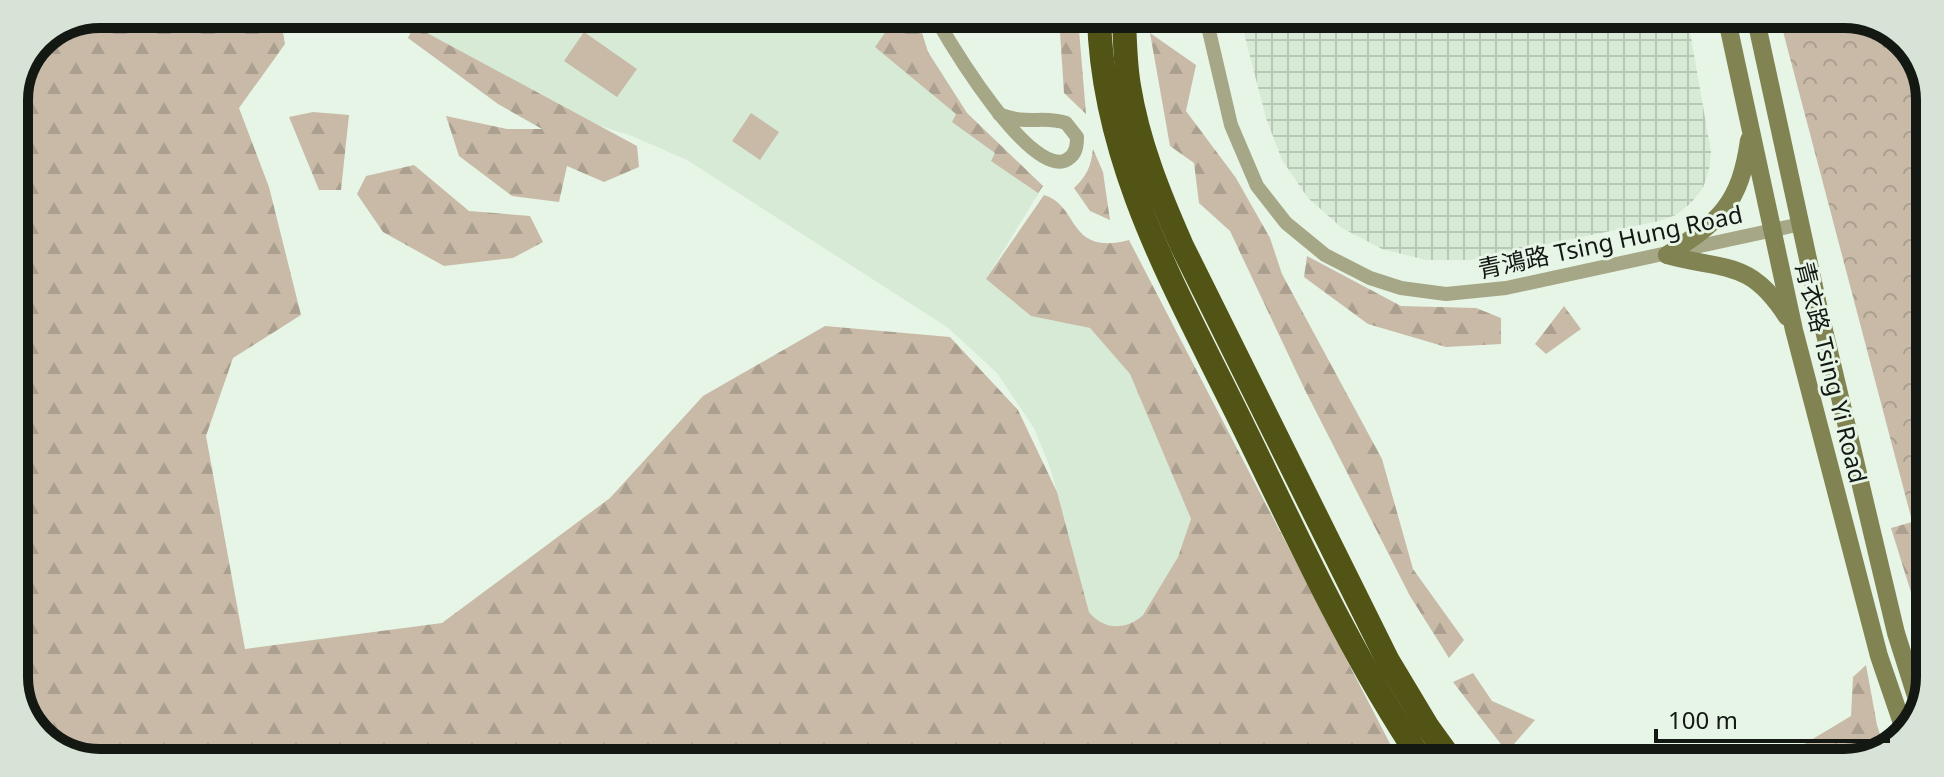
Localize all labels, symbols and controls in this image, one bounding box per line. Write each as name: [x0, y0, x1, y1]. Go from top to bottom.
street label: 青鴻路 Tsing Hung Road: [1475, 197, 1745, 285]
street label: 青衣路 Tsing Yi Road: [1788, 258, 1876, 486]
scale bar: [1656, 693, 1888, 743]
text: 100 m: [1668, 703, 1738, 736]

